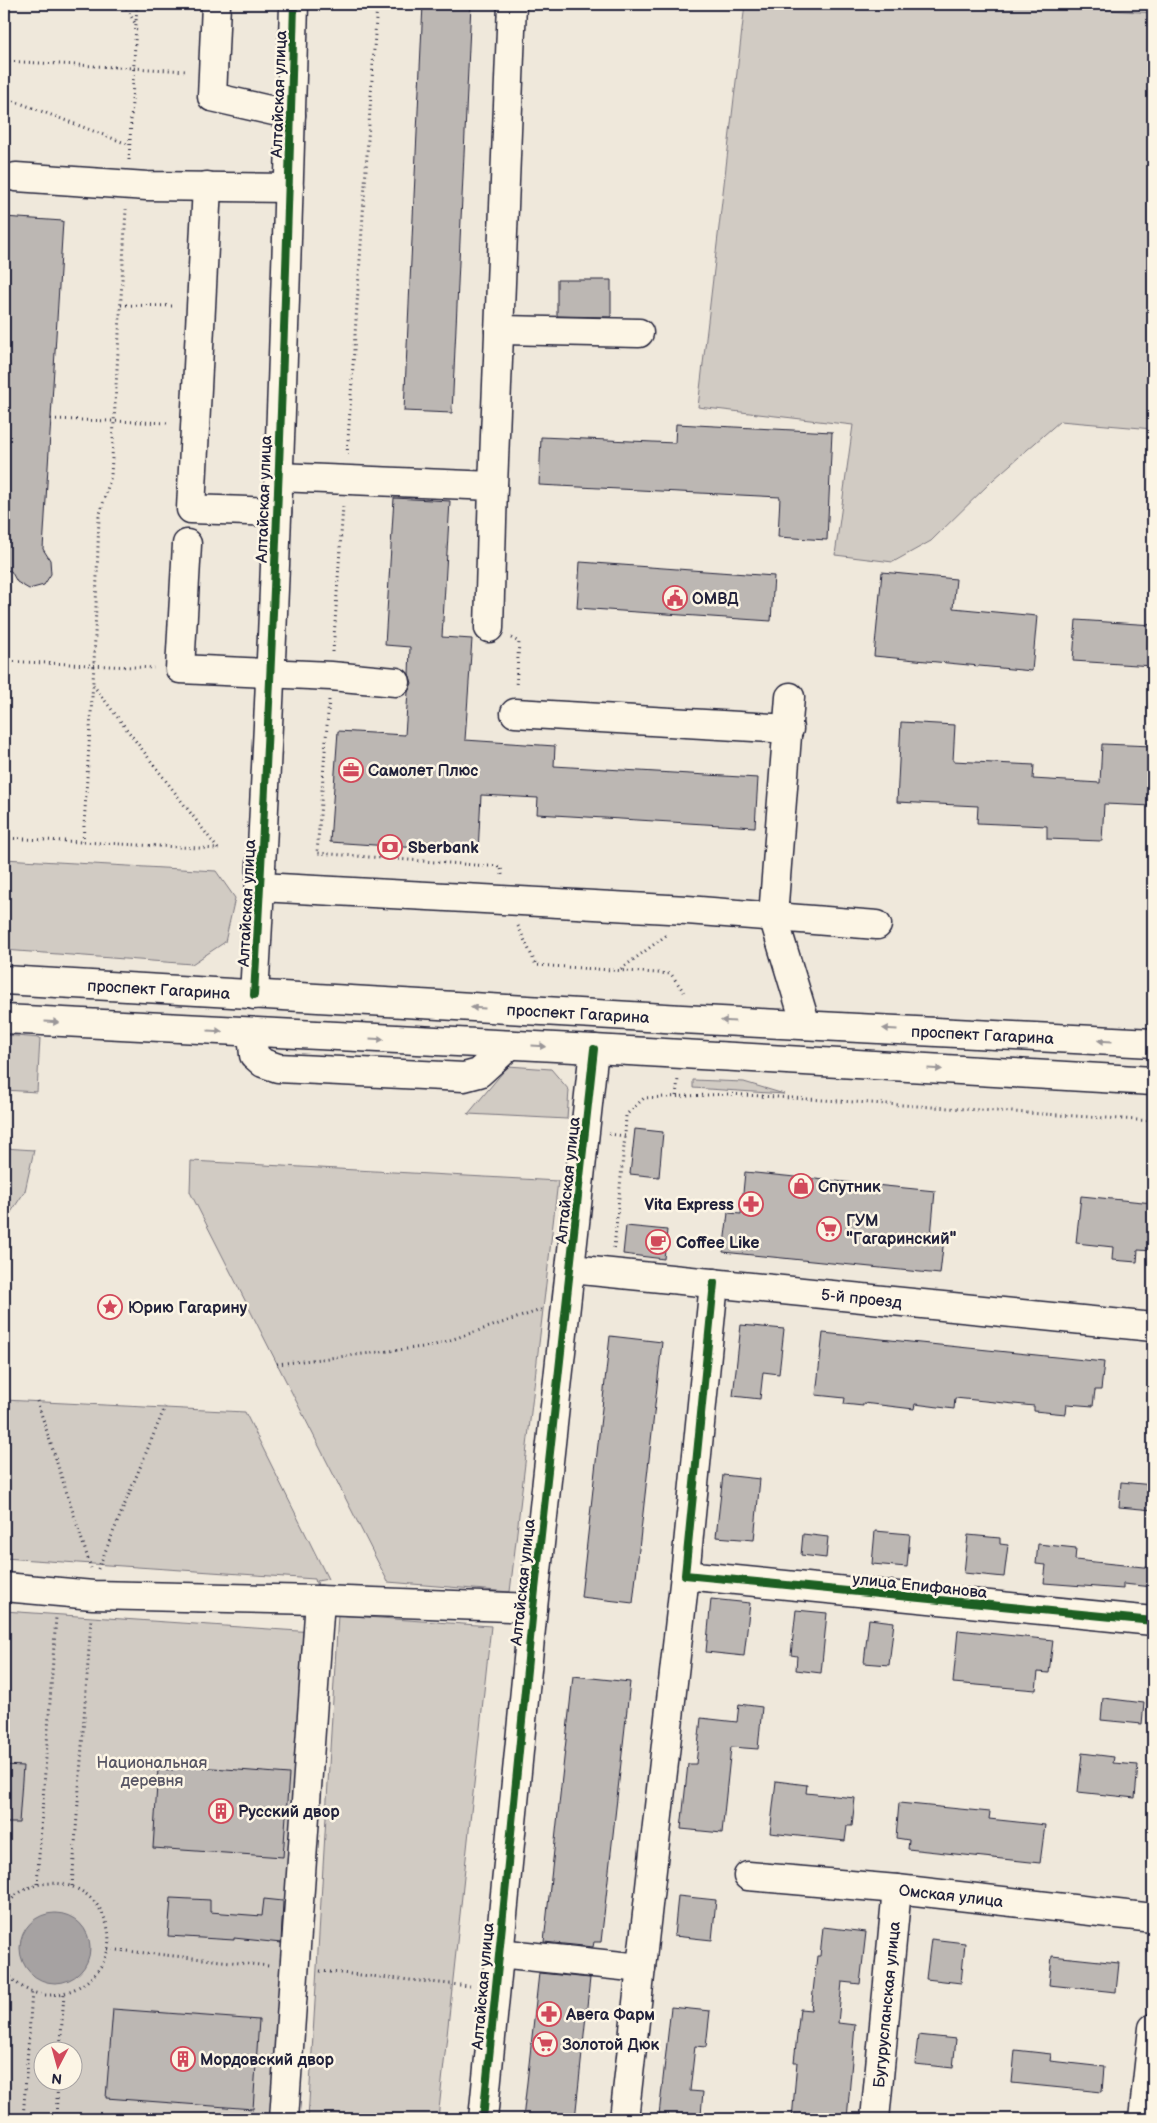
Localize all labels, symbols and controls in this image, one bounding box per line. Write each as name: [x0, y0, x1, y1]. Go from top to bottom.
street label: Алтайская улица: [268, 29, 291, 159]
street label: Алтайская улица: [253, 434, 276, 564]
public building icon: ОМВД: [662, 585, 688, 611]
place label: ОМВД: [692, 590, 739, 609]
office icon: Самолет Плюс: [338, 757, 364, 783]
place label: Самолет Плюс: [368, 762, 478, 781]
bank icon: Sberbank: [377, 834, 403, 860]
street label: Алтайская улица: [235, 838, 260, 968]
place label: Sberbank: [408, 839, 479, 858]
street label: проспект Гагарина: [87, 977, 231, 1004]
street label: проспект Гагарина: [506, 1001, 650, 1028]
one-way arrow: [470, 1003, 486, 1011]
one-way arrow: [719, 1017, 735, 1025]
one-way arrow: [45, 1018, 61, 1026]
street label: проспект Гагарина: [910, 1023, 1055, 1049]
one-way arrow: [882, 1025, 898, 1033]
one-way arrow: [207, 1027, 223, 1035]
one-way arrow: [369, 1035, 385, 1043]
one-way arrow: [1096, 1036, 1112, 1044]
one-way arrow: [532, 1043, 548, 1051]
one-way arrow: [928, 1065, 944, 1073]
street label: Алтайская улица: [552, 1115, 585, 1246]
shop icon: Спутник: [788, 1173, 814, 1199]
place label: Спутник: [818, 1178, 881, 1197]
pharmacy icon: Vita Express: [738, 1191, 764, 1217]
place label: Vita Express: [644, 1196, 734, 1215]
place label: ГУМ "Гагаринский": [846, 1212, 956, 1249]
supermarket icon: ГУМ "Гагаринский": [816, 1216, 842, 1242]
cafe icon: Coffee Like: [645, 1229, 671, 1255]
place label: Coffee Like: [676, 1234, 759, 1253]
street label: 5-й проезд: [820, 1286, 903, 1313]
place icon: Юрию Гагарину: [97, 1294, 123, 1320]
place label: Юрию Гагарину: [128, 1299, 248, 1318]
street label: Алтайская улица: [507, 1517, 540, 1648]
street label: улица Епифанова: [852, 1570, 989, 1603]
park label: Национальная деревня: [97, 1754, 208, 1791]
building icon: Русский двор: [208, 1798, 234, 1824]
place label: Русский двор: [238, 1803, 340, 1822]
street label: Омская улица: [898, 1881, 1005, 1912]
street label: Бугурусланская улица: [870, 1920, 905, 2089]
street label: Алтайская улица: [468, 1921, 499, 2051]
pharmacy icon: Авега Фарм: [536, 2001, 562, 2027]
place label: Авега Фарм: [565, 2006, 655, 2025]
supermarket icon: Золотой Дюк: [532, 2031, 558, 2057]
place label: Золотой Дюк: [562, 2036, 660, 2055]
north arrow: [32, 2040, 82, 2090]
building icon: Мордовский двор: [170, 2046, 196, 2072]
place label: Мордовский двор: [200, 2051, 334, 2070]
text: N: [51, 2069, 63, 2087]

